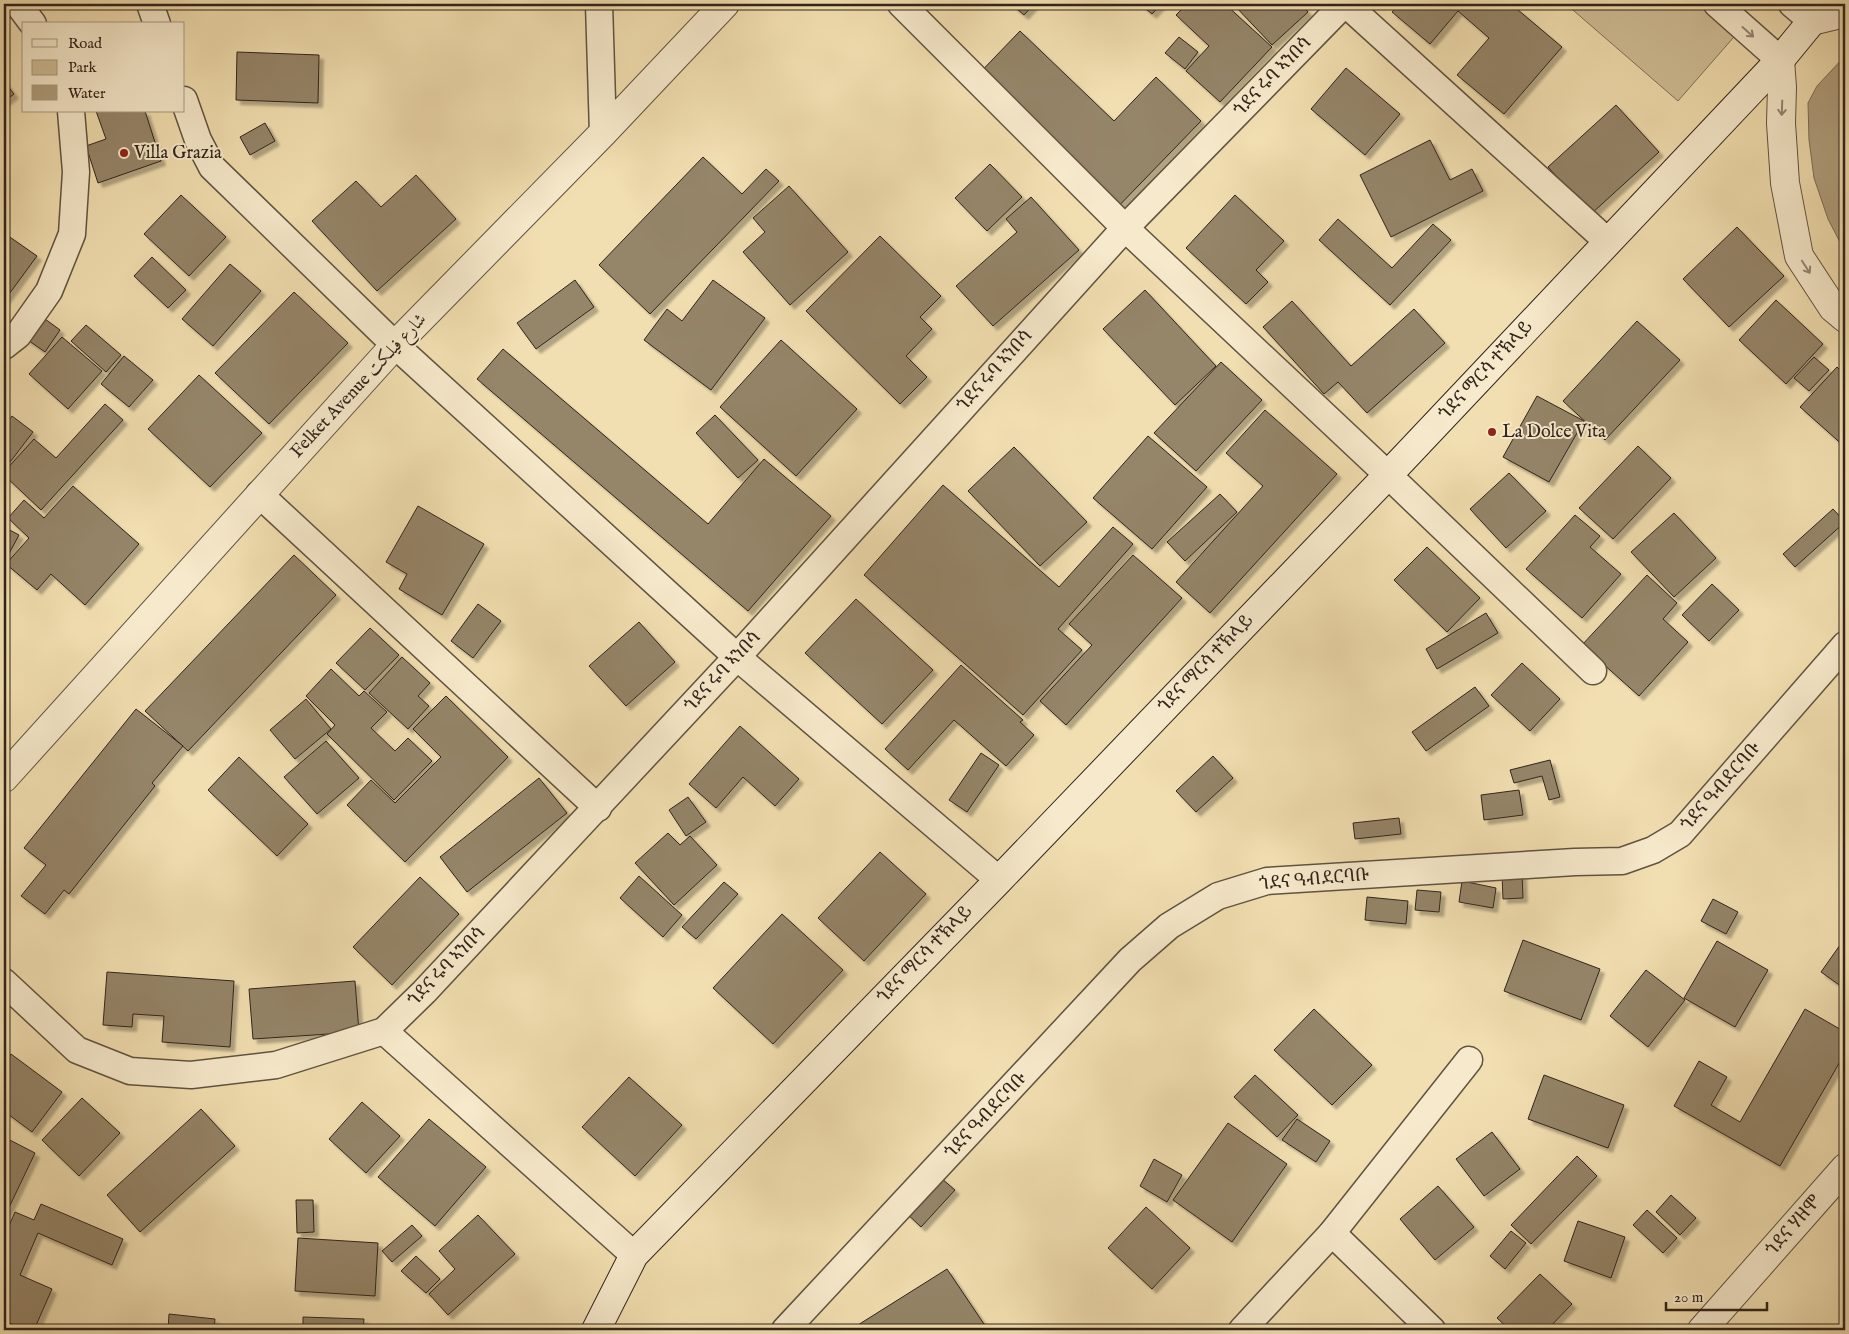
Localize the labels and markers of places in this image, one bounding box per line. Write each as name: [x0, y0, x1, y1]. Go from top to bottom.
place label: Villa Grazia: [133, 142, 222, 165]
marker: Villa Grazia: [118, 147, 130, 159]
place label: La Dolce Vita: [1502, 421, 1606, 444]
marker: La Dolce Vita: [1486, 426, 1498, 438]

